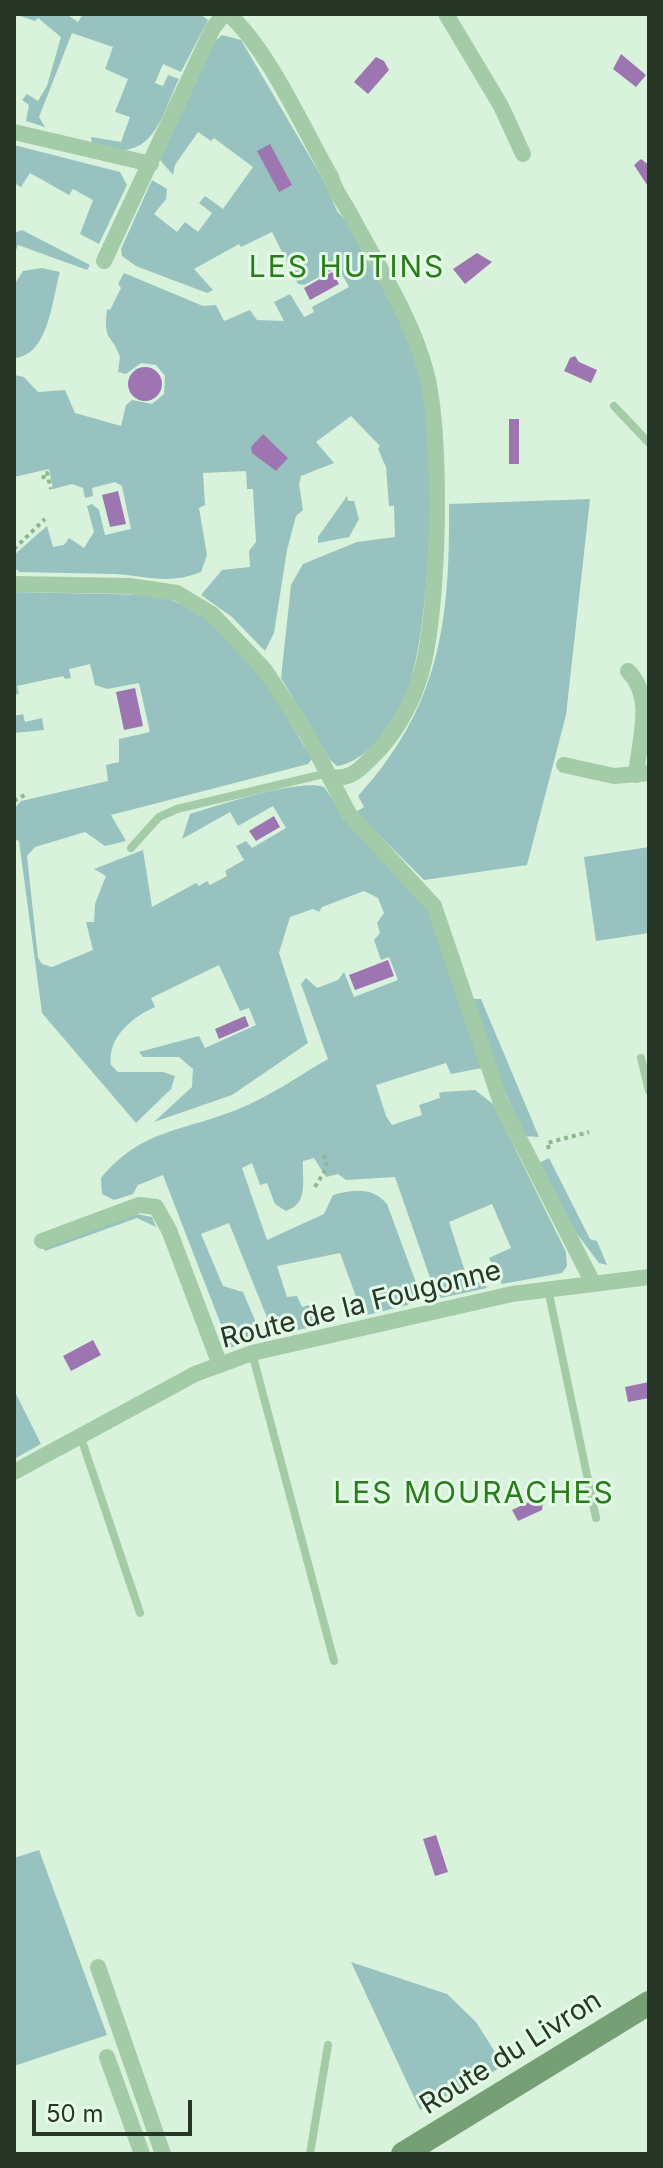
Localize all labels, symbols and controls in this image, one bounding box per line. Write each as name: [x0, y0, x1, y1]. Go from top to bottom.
district label: LES HUTINS: [249, 250, 445, 286]
street label: Route de la Fougonne: [217, 1254, 505, 1356]
district label: LES MOURACHES: [333, 1476, 615, 1512]
street label: Route du Livron: [414, 1984, 608, 2122]
scale bar: [36, 2084, 196, 2134]
text: 50 m: [46, 2099, 104, 2128]

